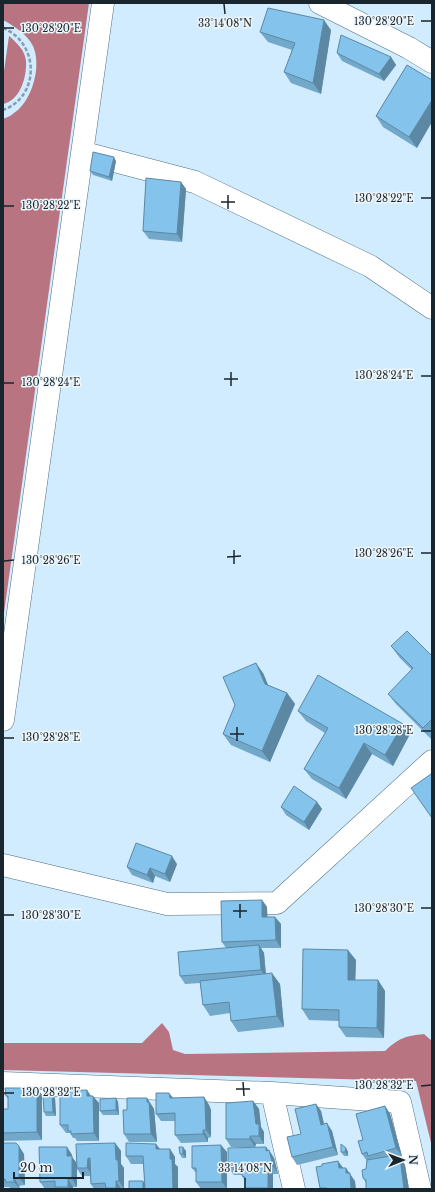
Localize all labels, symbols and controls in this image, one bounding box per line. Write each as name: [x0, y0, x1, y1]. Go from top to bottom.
text: 130°28'20"E: [354, 15, 414, 28]
text: 33°14'08"N: [198, 17, 252, 30]
text: 130°28'20"E: [21, 22, 81, 35]
text: 130°28'22"E: [355, 192, 413, 205]
text: 130°28'22"E: [22, 199, 80, 212]
text: 130°28'24"E: [355, 369, 413, 382]
text: 130°28'24"E: [22, 376, 80, 389]
text: 130°28'26"E: [354, 547, 414, 560]
text: 130°28'26"E: [21, 554, 81, 567]
text: 130°28'28"E: [355, 724, 413, 737]
text: 130°28'28"E: [22, 731, 80, 744]
text: 130°28'30"E: [354, 902, 414, 915]
text: 130°28'30"E: [21, 909, 81, 922]
text: 130°28'32"E: [355, 1079, 413, 1092]
text: 130°28'32"E: [22, 1086, 80, 1099]
north arrow: [383, 1140, 423, 1180]
scale bar: [14, 1154, 83, 1180]
text: N: [406, 1155, 420, 1166]
text: 20 m: [20, 1160, 52, 1175]
text: 33°14'08"N: [218, 1162, 272, 1175]

